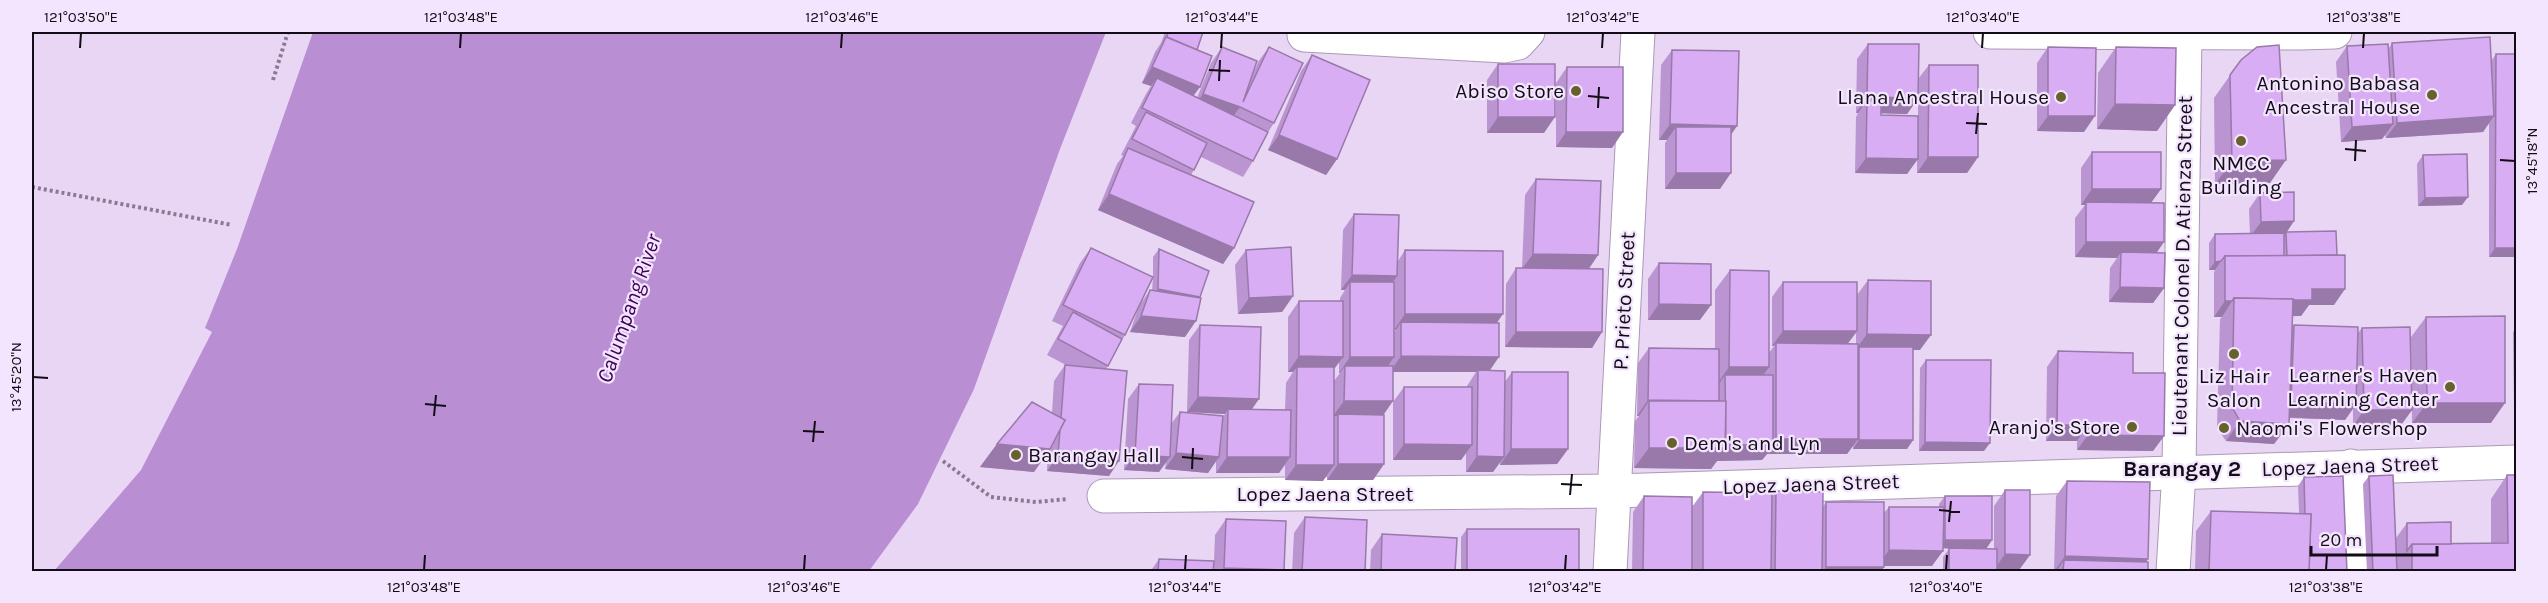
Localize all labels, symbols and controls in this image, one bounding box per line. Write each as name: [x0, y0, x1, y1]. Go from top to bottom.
text: 121°03'50"E: [44, 8, 118, 26]
text: 121°03'48"E: [424, 8, 498, 26]
text: 121°03'46"E: [805, 8, 879, 26]
text: 121°03'44"E: [1185, 8, 1259, 26]
text: 121°03'42"E: [1566, 8, 1640, 26]
text: 121°03'40"E: [1946, 8, 2020, 26]
text: 121°03'38"E: [2327, 8, 2401, 26]
place label: Antonino Babasa Ancestral House: [2257, 71, 2420, 119]
place label: Abiso Store: [1455, 79, 1564, 103]
marker: Abiso Store: [1569, 84, 1583, 98]
place label: Llana Ancestral House: [1837, 85, 2049, 109]
marker: Antonino Babasa Ancestral House: [2425, 88, 2439, 102]
marker: Llana Ancestral House: [2054, 90, 2068, 104]
street label: Lieutenant Colonel D. Atienza Street: [2167, 95, 2197, 436]
text: 13°45'18"N: [2523, 128, 2541, 194]
marker: NMCC Building: [2234, 134, 2248, 148]
place label: NMCC Building: [2200, 151, 2282, 199]
water label: Calumpang River: [591, 229, 667, 386]
street label: P. Prieto Street: [1608, 231, 1640, 371]
text: 13°45'20"N: [7, 342, 25, 412]
marker: Liz Hair Salon: [2227, 347, 2241, 361]
place label: Learner's Haven Learning Center: [2287, 363, 2438, 411]
place label: Liz Hair Salon: [2199, 364, 2270, 412]
marker: Learner's Haven Learning Center: [2443, 380, 2457, 394]
place label: Aranjo's Store: [1989, 415, 2120, 439]
place label: Naomi's Flowershop: [2236, 416, 2428, 440]
marker: Aranjo's Store: [2125, 420, 2139, 434]
marker: Naomi's Flowershop: [2217, 421, 2231, 435]
place label: Dem's and Lyn: [1684, 431, 1821, 455]
marker: Dem's and Lyn: [1665, 436, 1679, 450]
place label: Barangay Hall: [1028, 443, 1160, 467]
marker: Barangay Hall: [1009, 448, 1023, 462]
street label: Lopez Jaena Street: [2261, 451, 2439, 481]
district label: Barangay 2: [2123, 456, 2241, 482]
street label: Lopez Jaena Street: [1722, 469, 1900, 499]
street label: Lopez Jaena Street: [1237, 482, 1414, 506]
scale bar: [2311, 519, 2437, 557]
text: 20 m: [2320, 529, 2362, 551]
text: 121°03'48"E: [387, 578, 461, 596]
text: 121°03'46"E: [767, 578, 841, 596]
text: 121°03'44"E: [1148, 578, 1222, 596]
text: 121°03'42"E: [1528, 578, 1602, 596]
text: 121°03'40"E: [1909, 578, 1983, 596]
text: 121°03'38"E: [2289, 578, 2363, 596]

